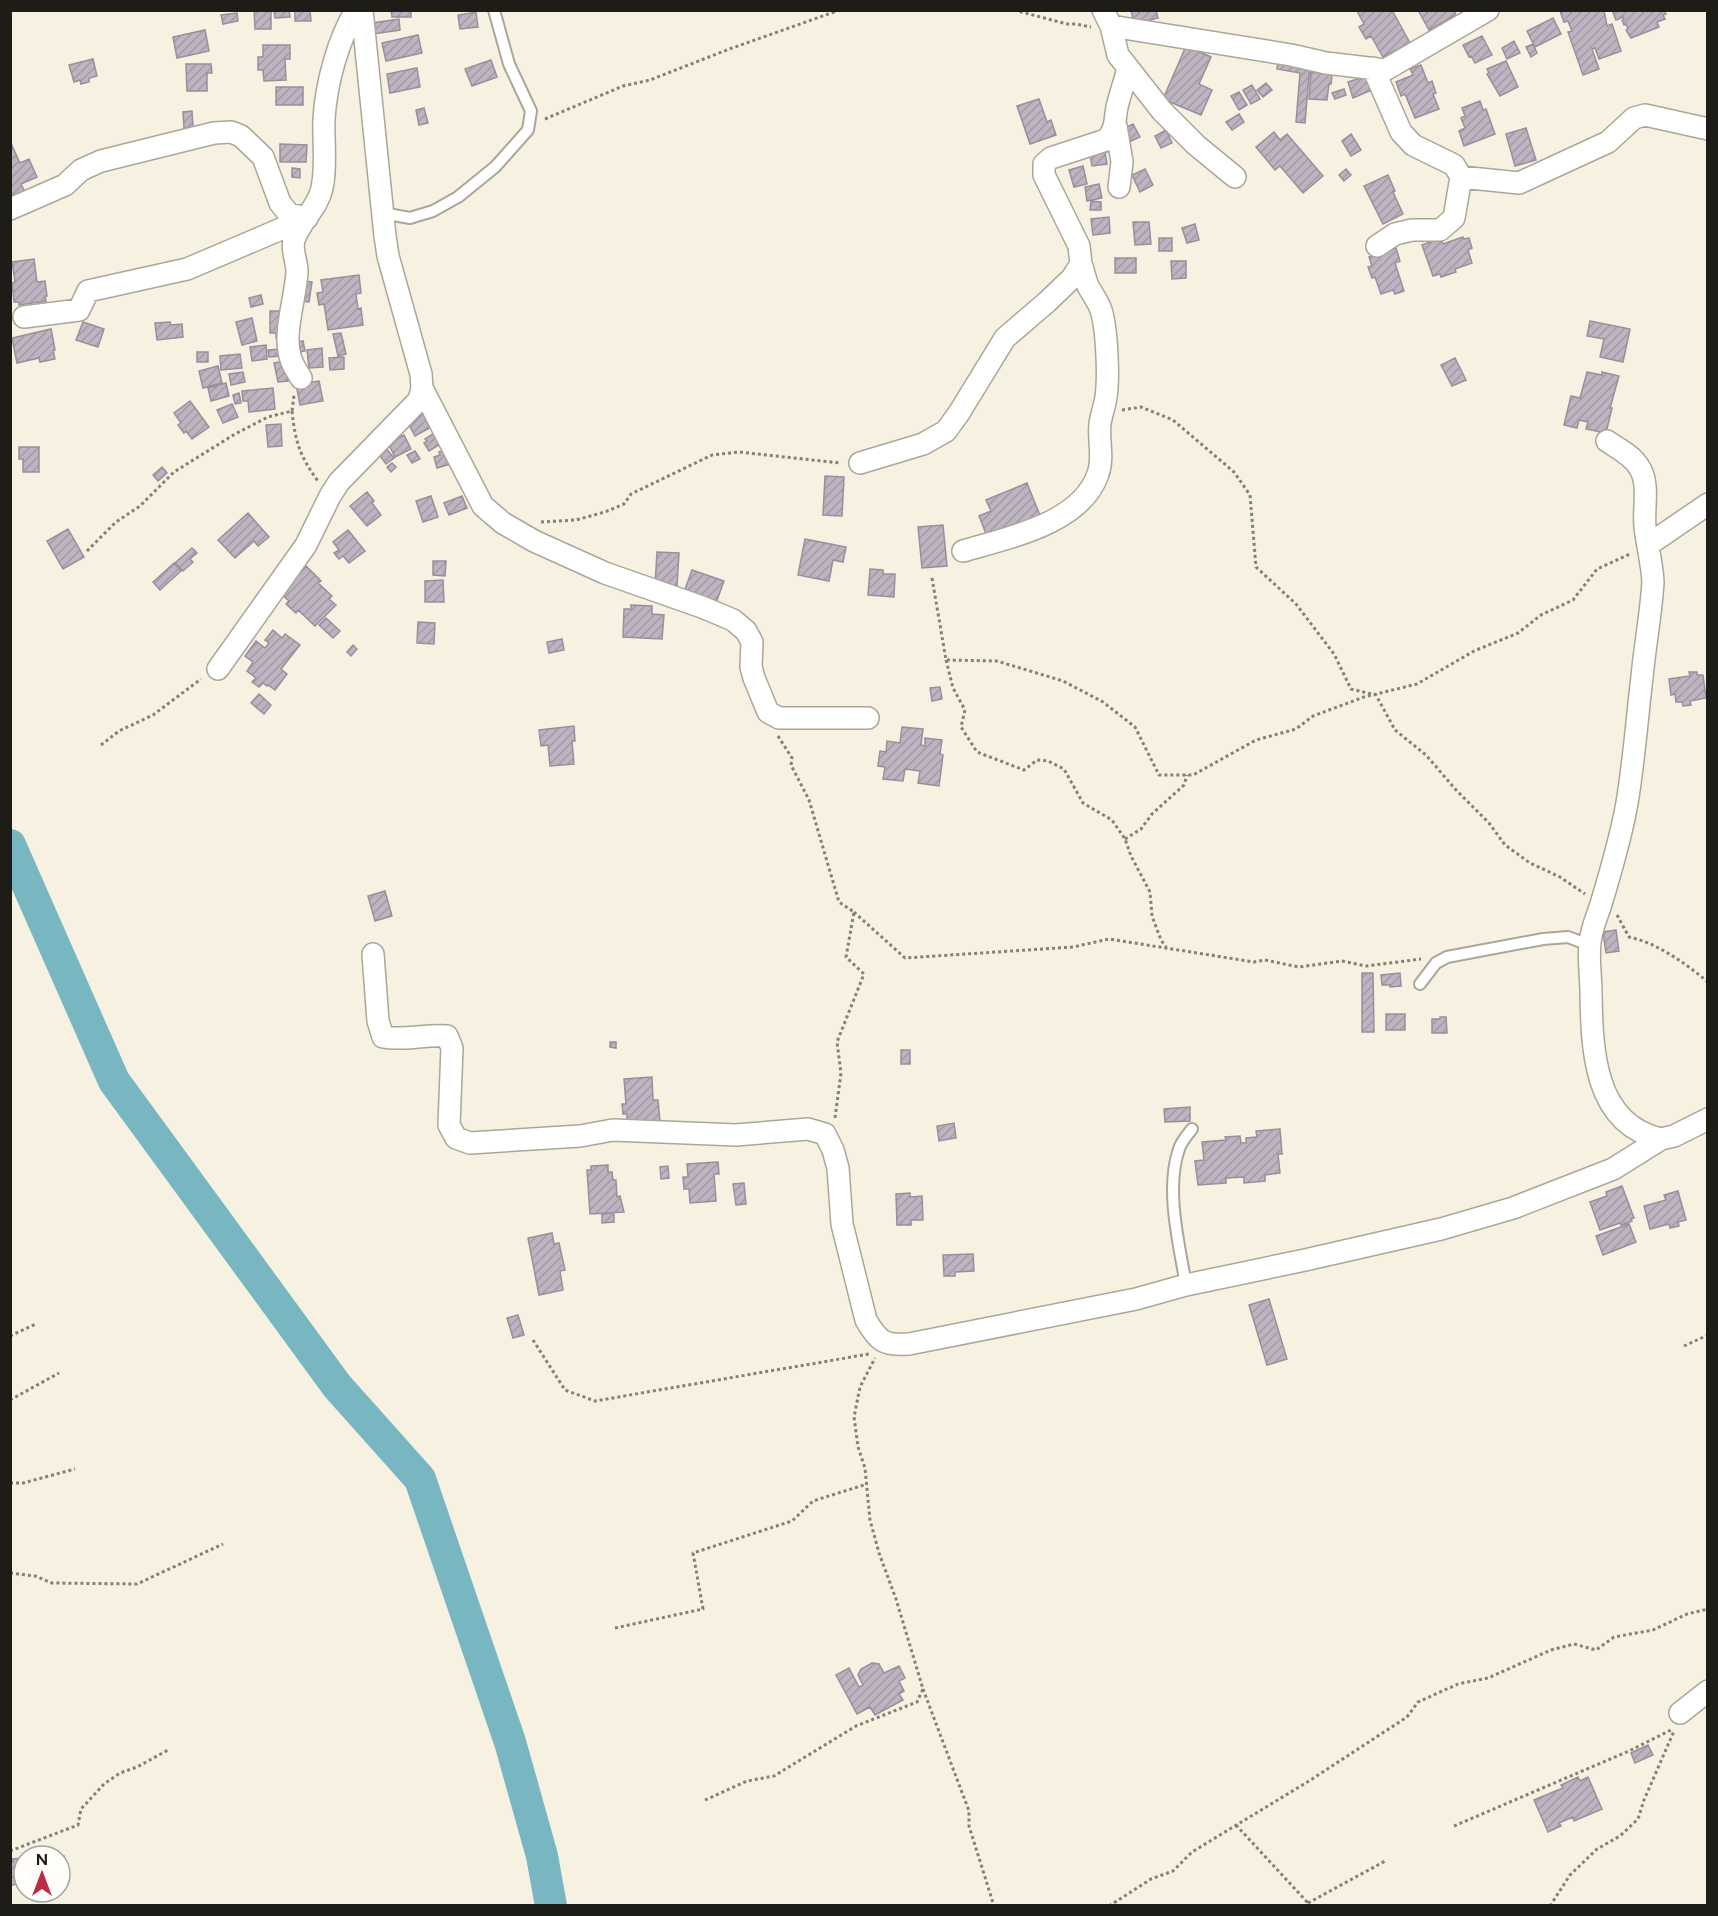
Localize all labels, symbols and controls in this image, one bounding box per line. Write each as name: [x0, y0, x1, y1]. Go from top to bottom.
north arrow: [12, 1844, 72, 1904]
text: N: [36, 1850, 48, 1869]

